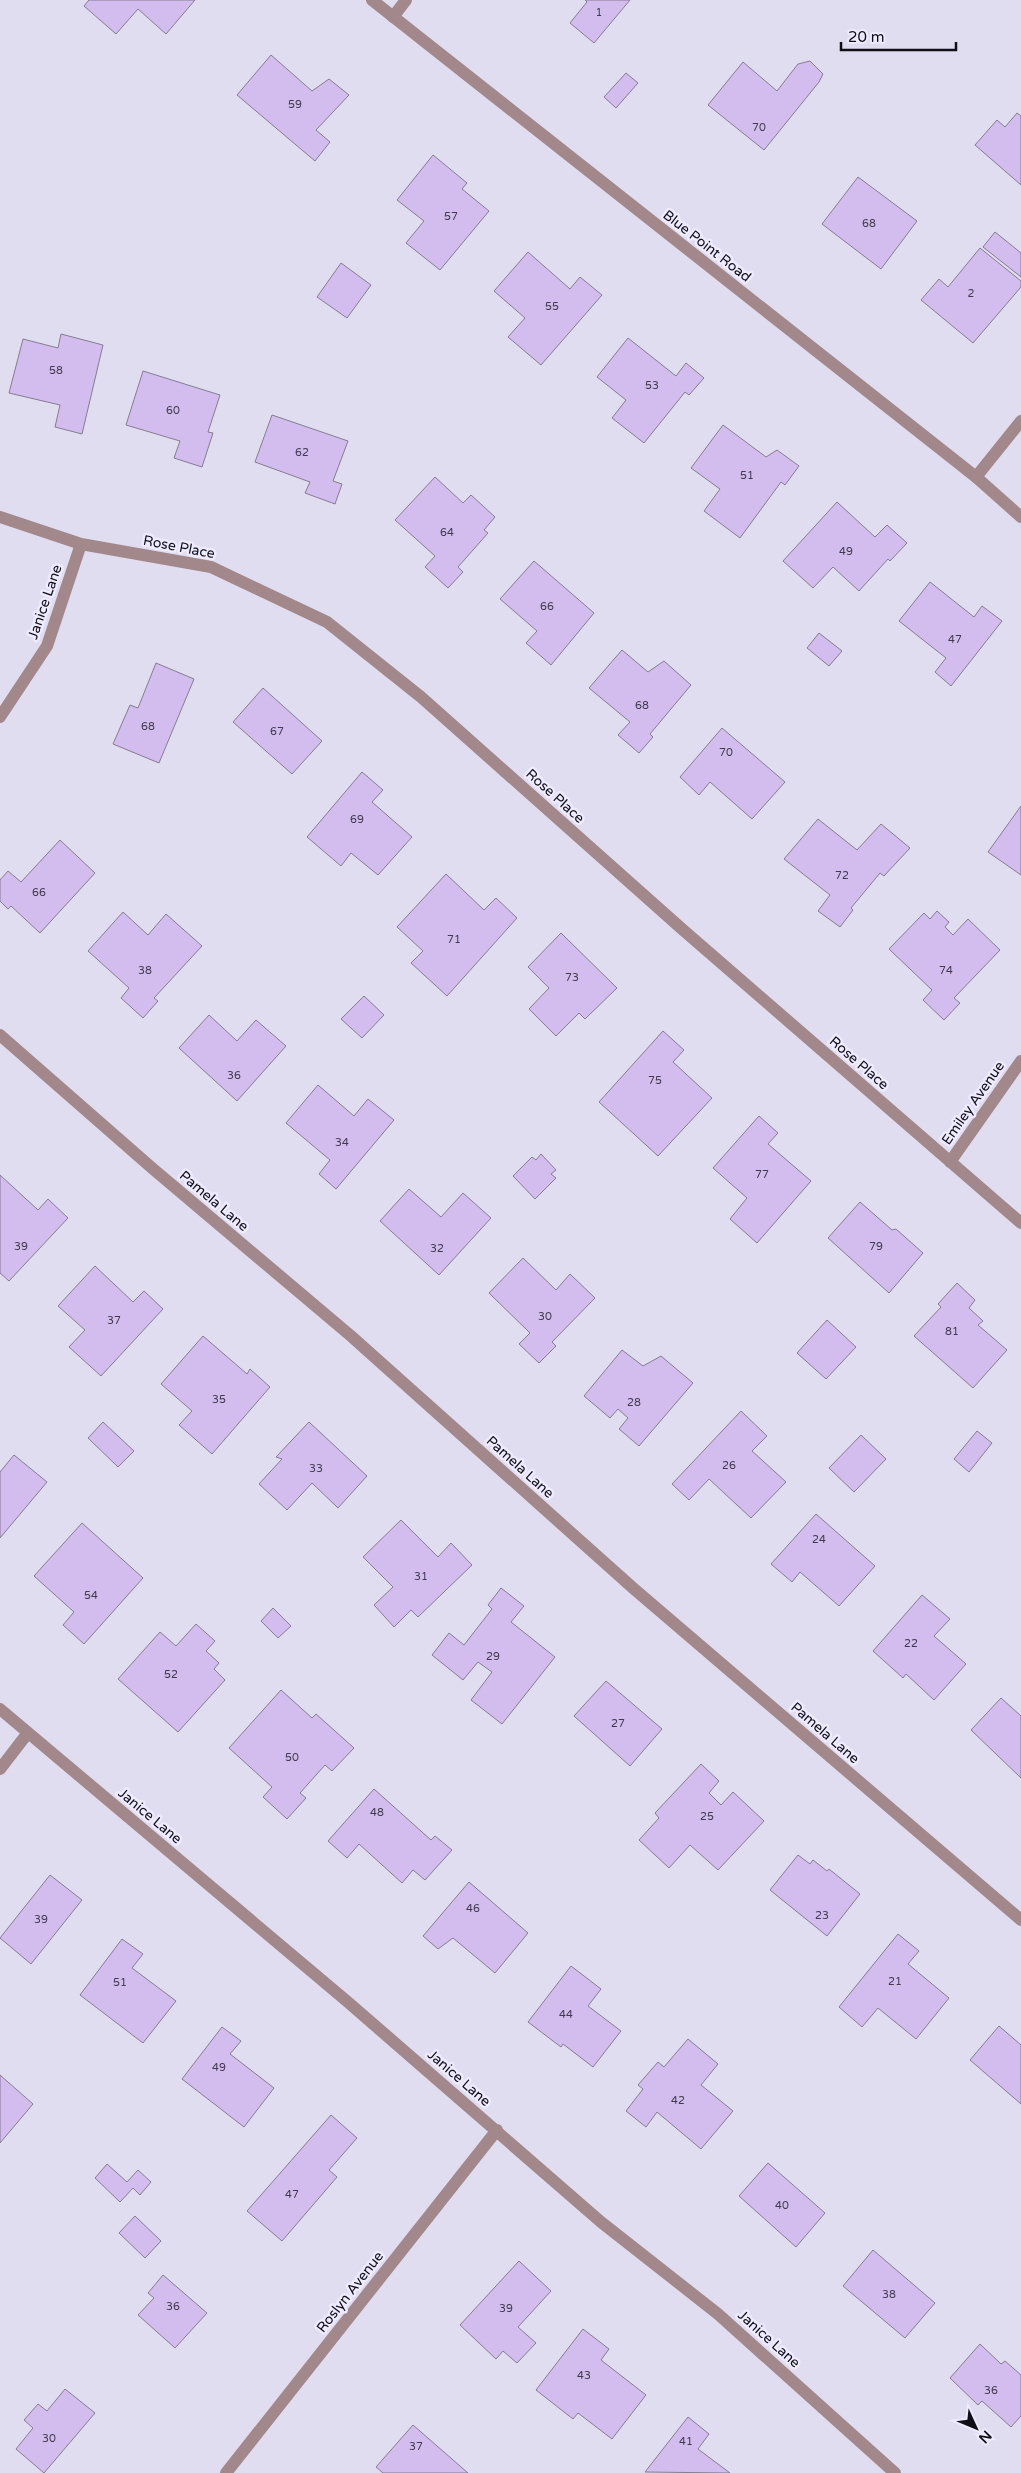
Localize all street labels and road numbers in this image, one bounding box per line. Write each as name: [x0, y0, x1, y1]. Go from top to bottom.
street label: Blue Point Road: [660, 206, 754, 286]
street label: Rose Place: [142, 532, 216, 562]
street label: Janice Lane: [24, 562, 66, 642]
street label: Rose Place: [522, 765, 588, 827]
street label: Rose Place: [826, 1033, 892, 1093]
street label: Emiley Avenue: [938, 1058, 1008, 1148]
street label: Pamela Lane: [176, 1167, 252, 1235]
street label: Pamela Lane: [483, 1432, 557, 1502]
street label: Pamela Lane: [787, 1699, 863, 1767]
street label: Janice Lane: [115, 1784, 185, 1848]
street label: Janice Lane: [424, 2046, 494, 2110]
street label: Roslyn Avenue: [313, 2248, 387, 2336]
street label: Janice Lane: [734, 2307, 804, 2371]

